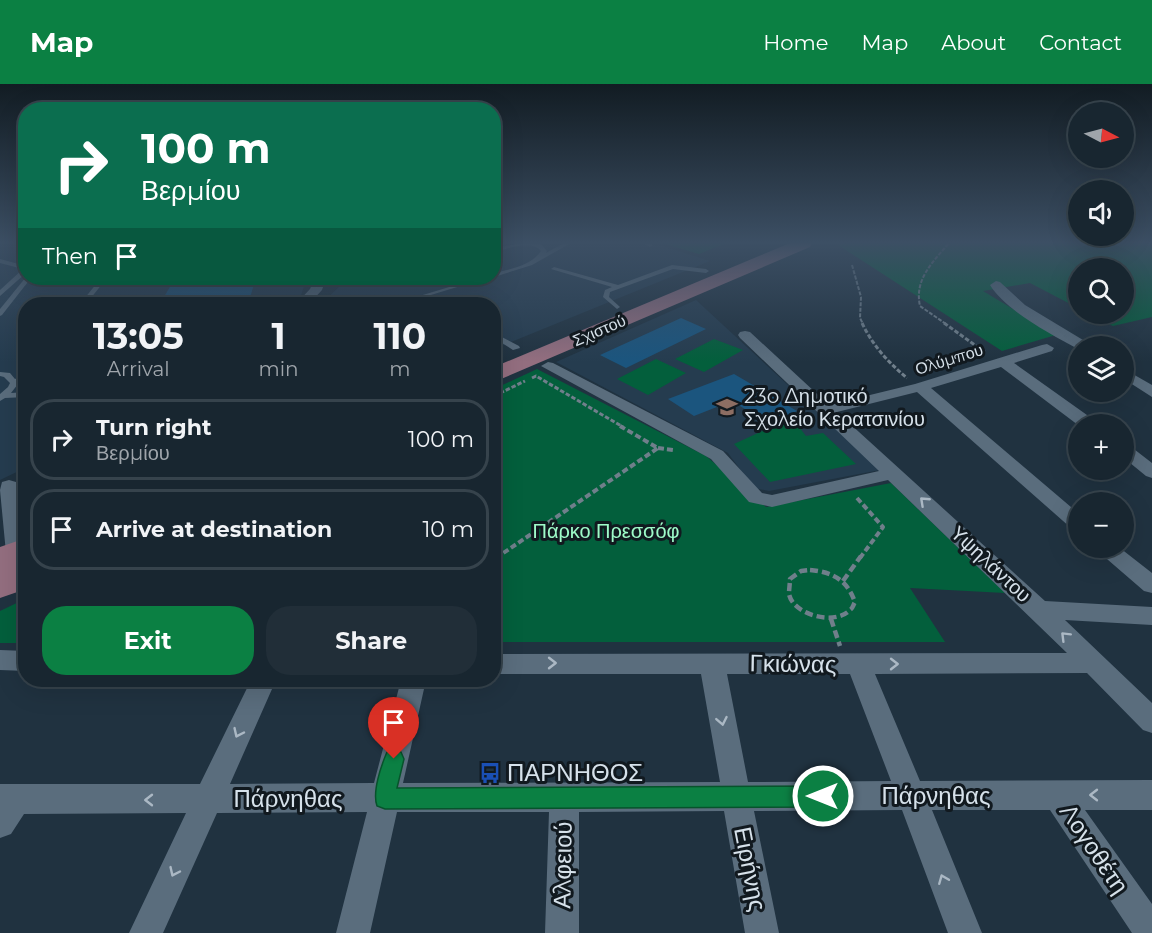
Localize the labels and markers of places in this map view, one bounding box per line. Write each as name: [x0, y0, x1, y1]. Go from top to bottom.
place label: 23o Δημοτικό Σχολείο Κερατσινίου: [744, 384, 925, 431]
school or university icon: 23o Δημοτικό Σχολείο Κερατσινίου: [715, 395, 739, 419]
pin: [368, 697, 419, 759]
place label: ΠΑΡΝΗΘΟΣ: [507, 758, 643, 787]
bus stop icon: ΠΑΡΝΗΘΟΣ: [478, 761, 502, 785]

